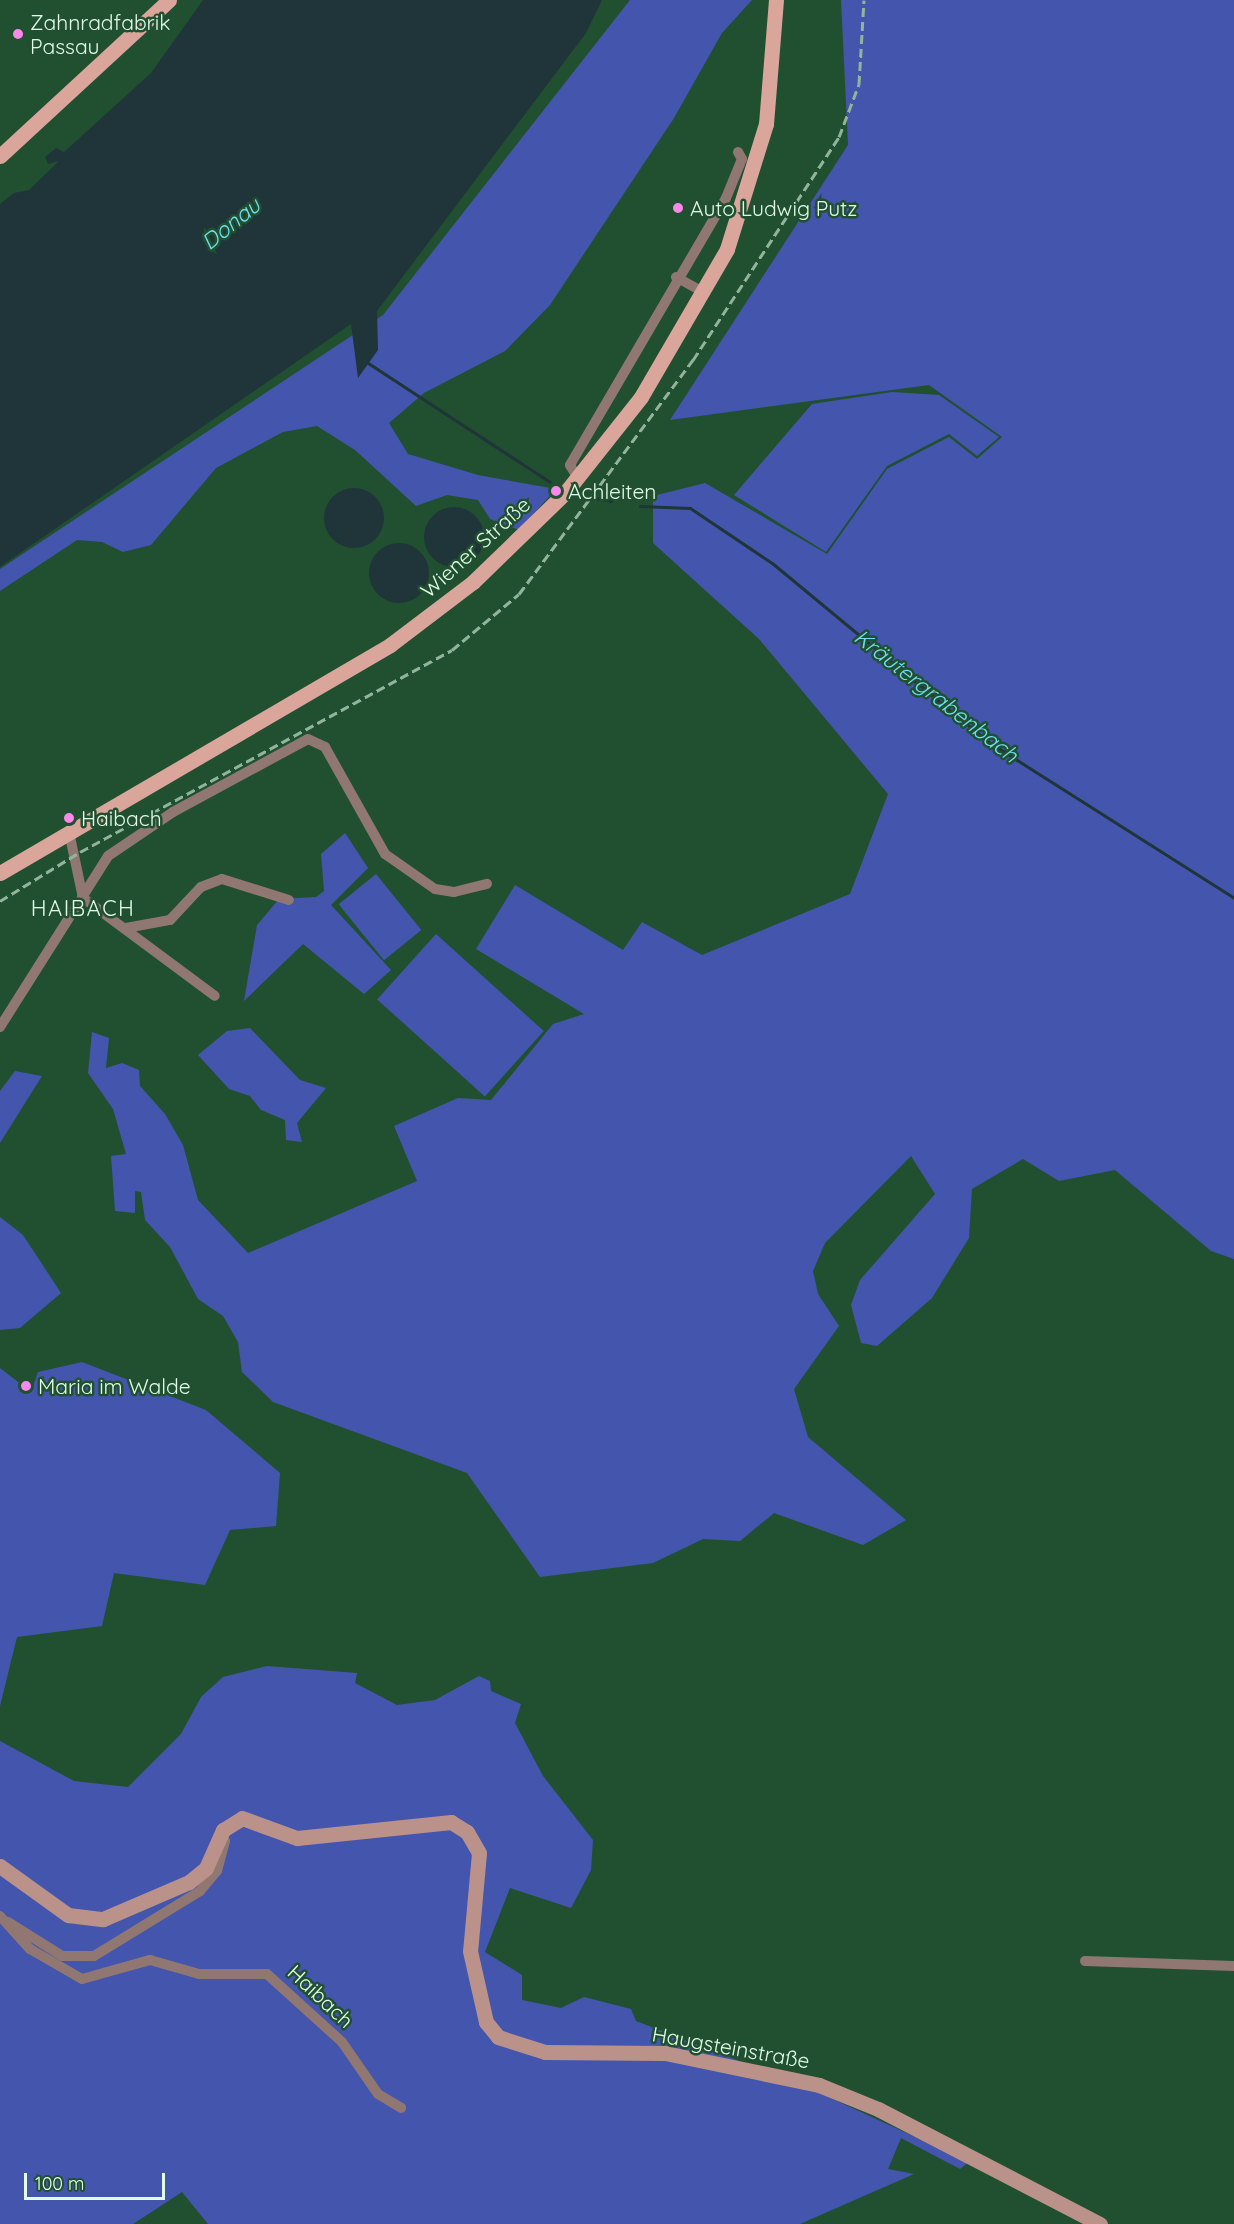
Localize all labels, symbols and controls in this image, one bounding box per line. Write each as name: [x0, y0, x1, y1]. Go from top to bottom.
place label: Zahnradfabrik Passau: [30, 9, 170, 59]
marker: Zahnradfabrik Passau: [11, 27, 25, 41]
water label: Donau: [196, 192, 266, 256]
place label: Auto Ludwig Putz: [690, 195, 857, 221]
marker: Auto Ludwig Putz: [671, 201, 685, 215]
place label: Achleiten: [568, 478, 656, 504]
marker: Achleiten: [549, 484, 563, 498]
street label: Wiener Straße: [415, 491, 535, 603]
water label: Kräutergrabenbach: [849, 624, 1023, 768]
place label: Haibach: [81, 805, 162, 831]
marker: Haibach: [62, 811, 76, 825]
district label: HAIBACH: [31, 896, 135, 922]
place label: Maria im Walde: [38, 1373, 191, 1399]
marker: Maria im Walde: [19, 1379, 33, 1393]
street label: Haibach: [283, 1959, 359, 2033]
street label: Haugsteinstraße: [650, 2021, 812, 2073]
scale bar: [27, 2161, 168, 2199]
text: 100 m: [35, 2172, 84, 2195]

